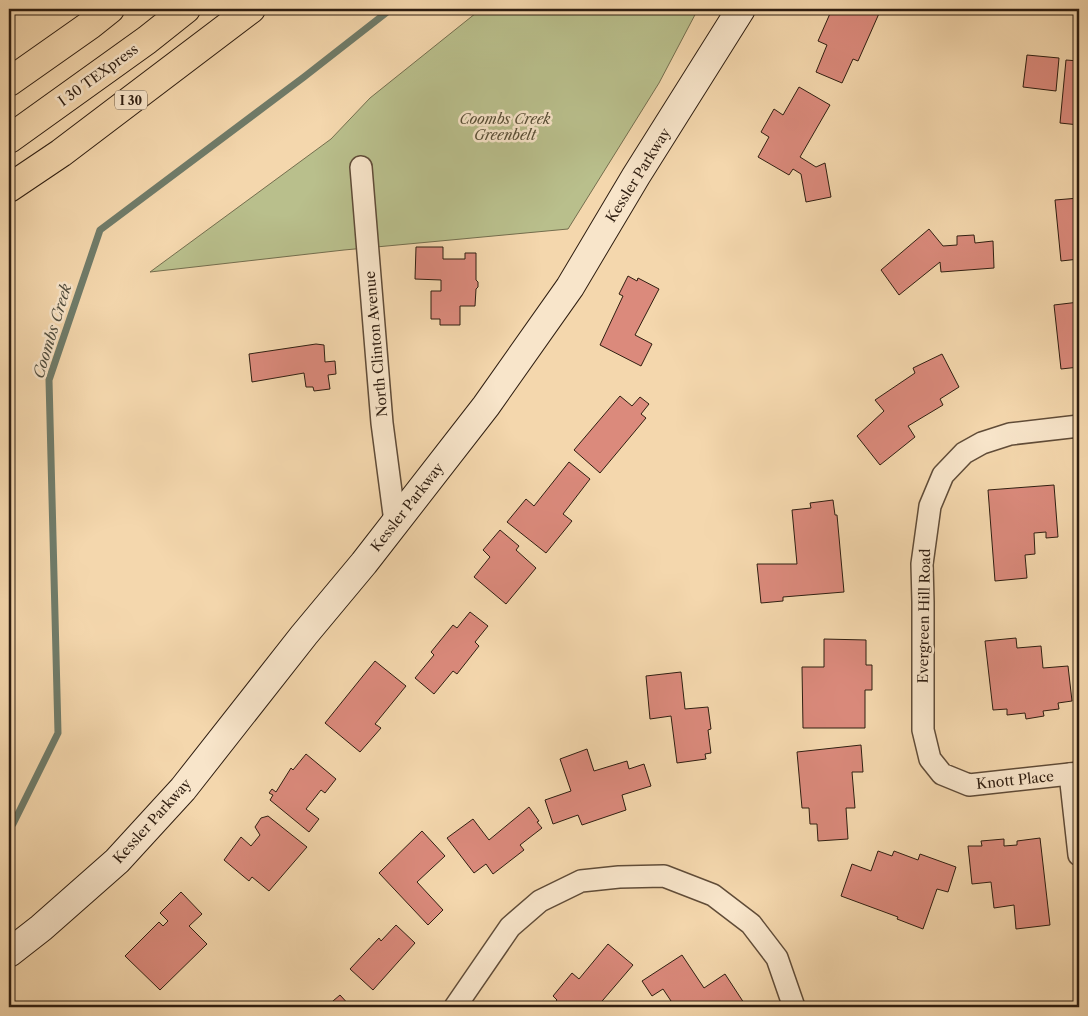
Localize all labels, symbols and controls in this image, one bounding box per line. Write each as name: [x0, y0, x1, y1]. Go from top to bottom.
street label: I 30 TEXpress: [55, 40, 141, 110]
road number: I 30: [115, 90, 147, 110]
park label: Coombs Creek Greenbelt: [459, 110, 551, 144]
street label: Kessler Parkway: [602, 124, 674, 226]
street label: North Clinton Avenue: [361, 270, 391, 418]
water label: Coombs Creek: [29, 281, 75, 380]
street label: Kessler Parkway: [367, 459, 447, 555]
street label: Evergreen Hill Road: [914, 548, 934, 683]
street label: Knott Place: [975, 767, 1055, 793]
street label: Kessler Parkway: [109, 775, 195, 867]

